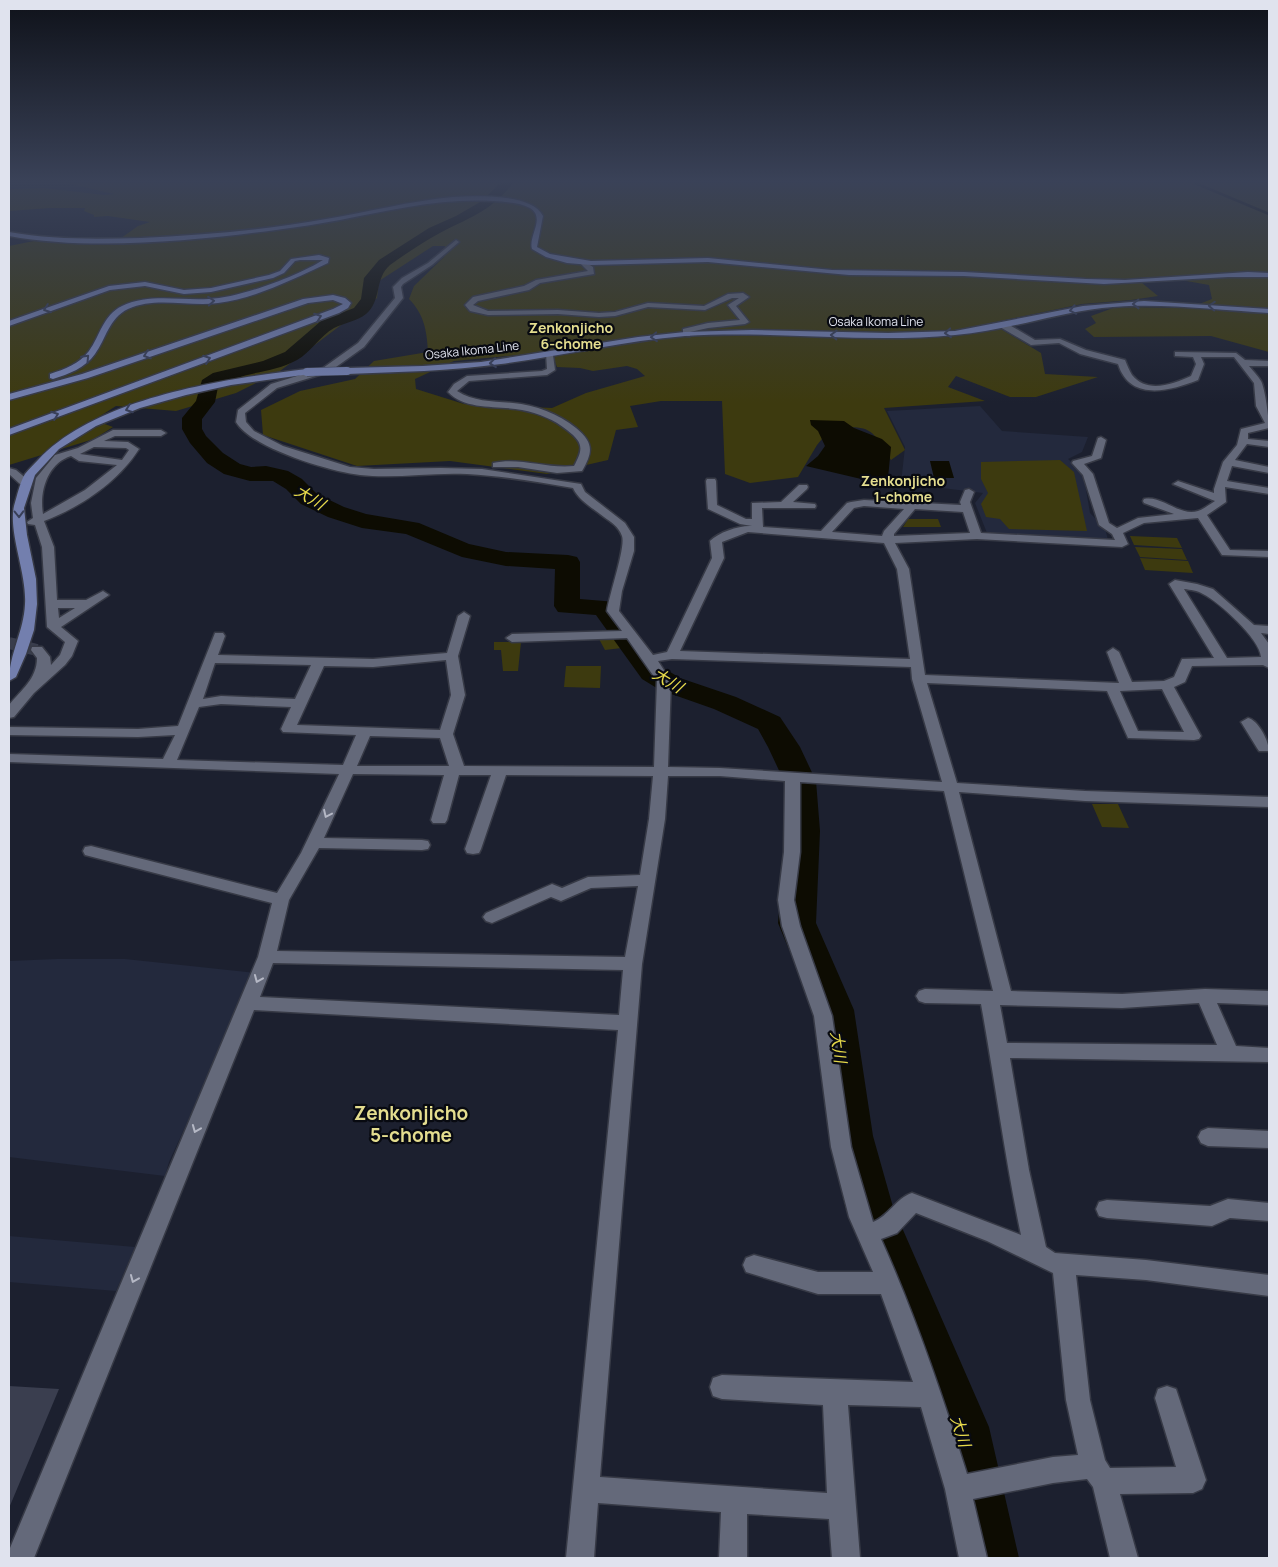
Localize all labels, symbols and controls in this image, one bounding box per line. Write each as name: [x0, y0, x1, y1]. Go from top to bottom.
one-way arrow: [207, 296, 215, 307]
one-way arrow: [1132, 299, 1140, 309]
one-way arrow: [1207, 301, 1215, 312]
one-way arrow: [43, 303, 52, 313]
one-way arrow: [1069, 305, 1078, 315]
one-way arrow: [313, 313, 322, 323]
street label: Osaka Ikoma Line: [829, 313, 923, 330]
district label: Zenkonjicho 6-chome: [529, 318, 614, 353]
one-way arrow: [944, 327, 952, 338]
one-way arrow: [829, 330, 837, 340]
one-way arrow: [649, 331, 657, 342]
street label: Osaka Ikoma Line: [424, 337, 520, 363]
one-way arrow: [144, 349, 152, 359]
one-way arrow: [80, 355, 89, 364]
one-way arrow: [202, 355, 211, 365]
one-way arrow: [489, 357, 497, 368]
one-way arrow: [125, 403, 134, 413]
one-way arrow: [50, 411, 58, 421]
district label: Zenkonjicho 1-chome: [861, 471, 946, 506]
water label: 大川: [291, 479, 331, 516]
one-way arrow: [14, 510, 24, 518]
water label: 大川: [649, 662, 689, 699]
one-way arrow: [323, 809, 333, 818]
one-way arrow: [254, 974, 265, 983]
water label: 大川: [826, 1030, 852, 1066]
district label: Zenkonjicho 5-chome: [354, 1100, 468, 1148]
one-way arrow: [192, 1124, 202, 1133]
one-way arrow: [129, 1274, 140, 1283]
water label: 大川: [946, 1412, 977, 1451]

